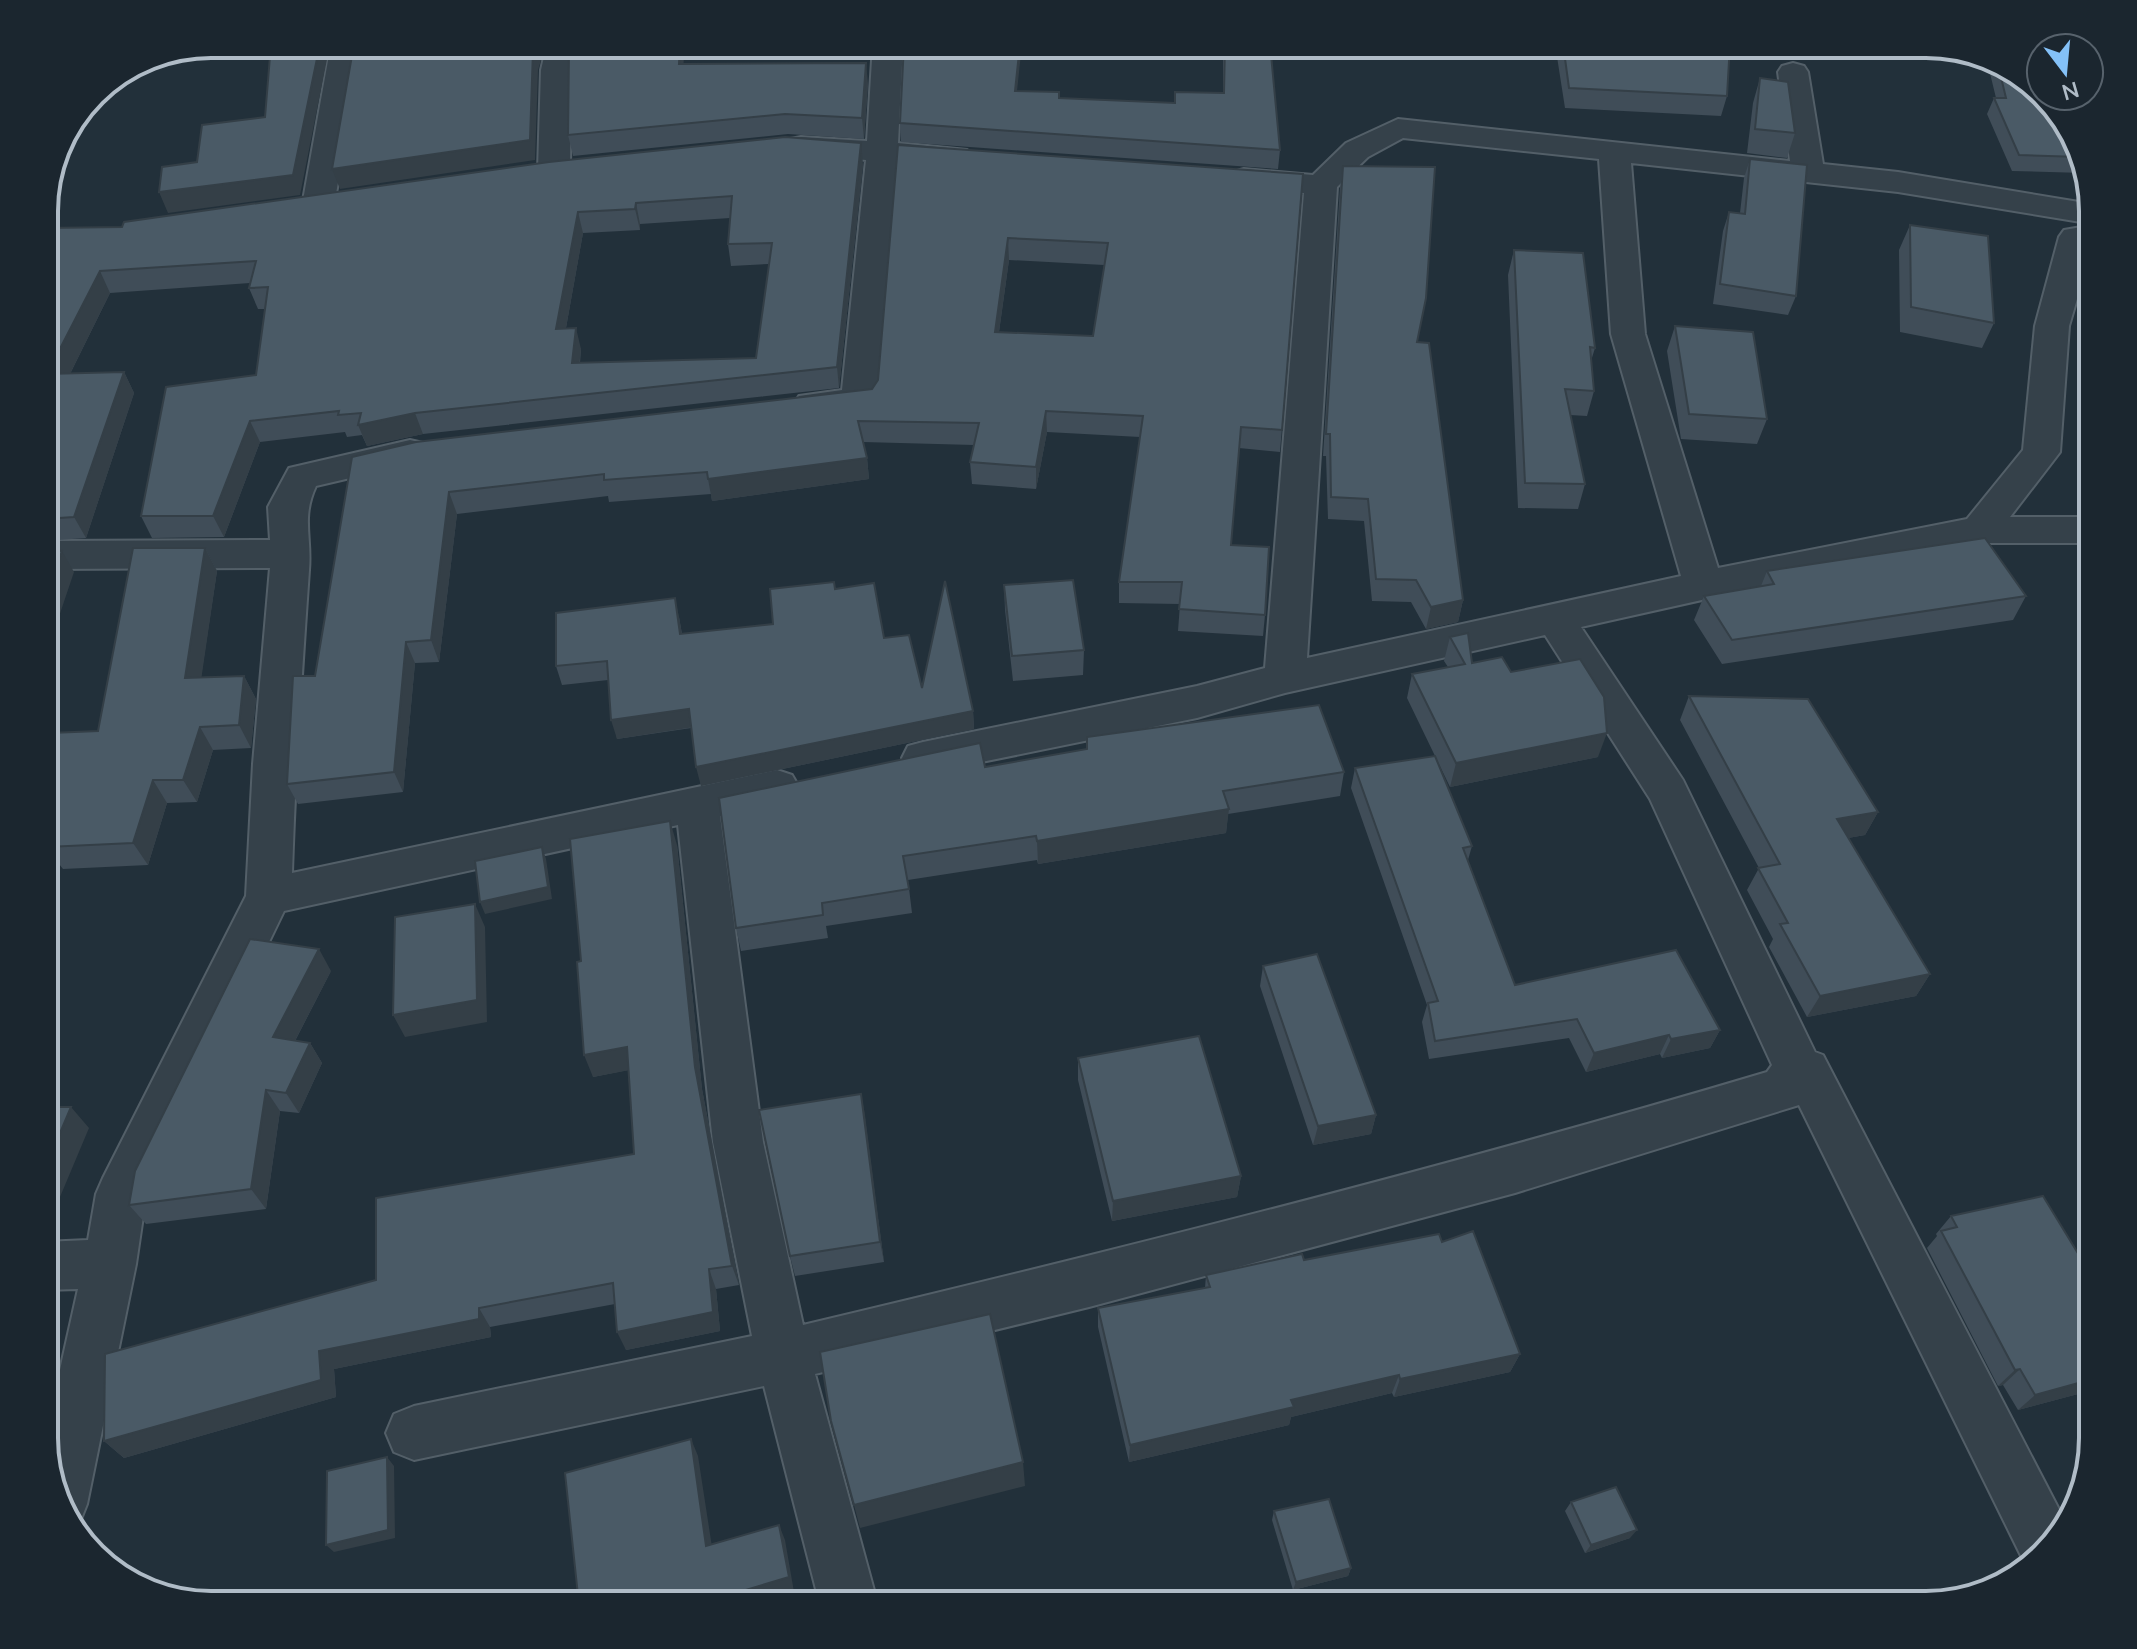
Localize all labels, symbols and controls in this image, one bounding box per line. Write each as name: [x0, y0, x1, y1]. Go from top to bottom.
north arrow: [2025, 32, 2105, 112]
text: N: [2058, 74, 2082, 107]

